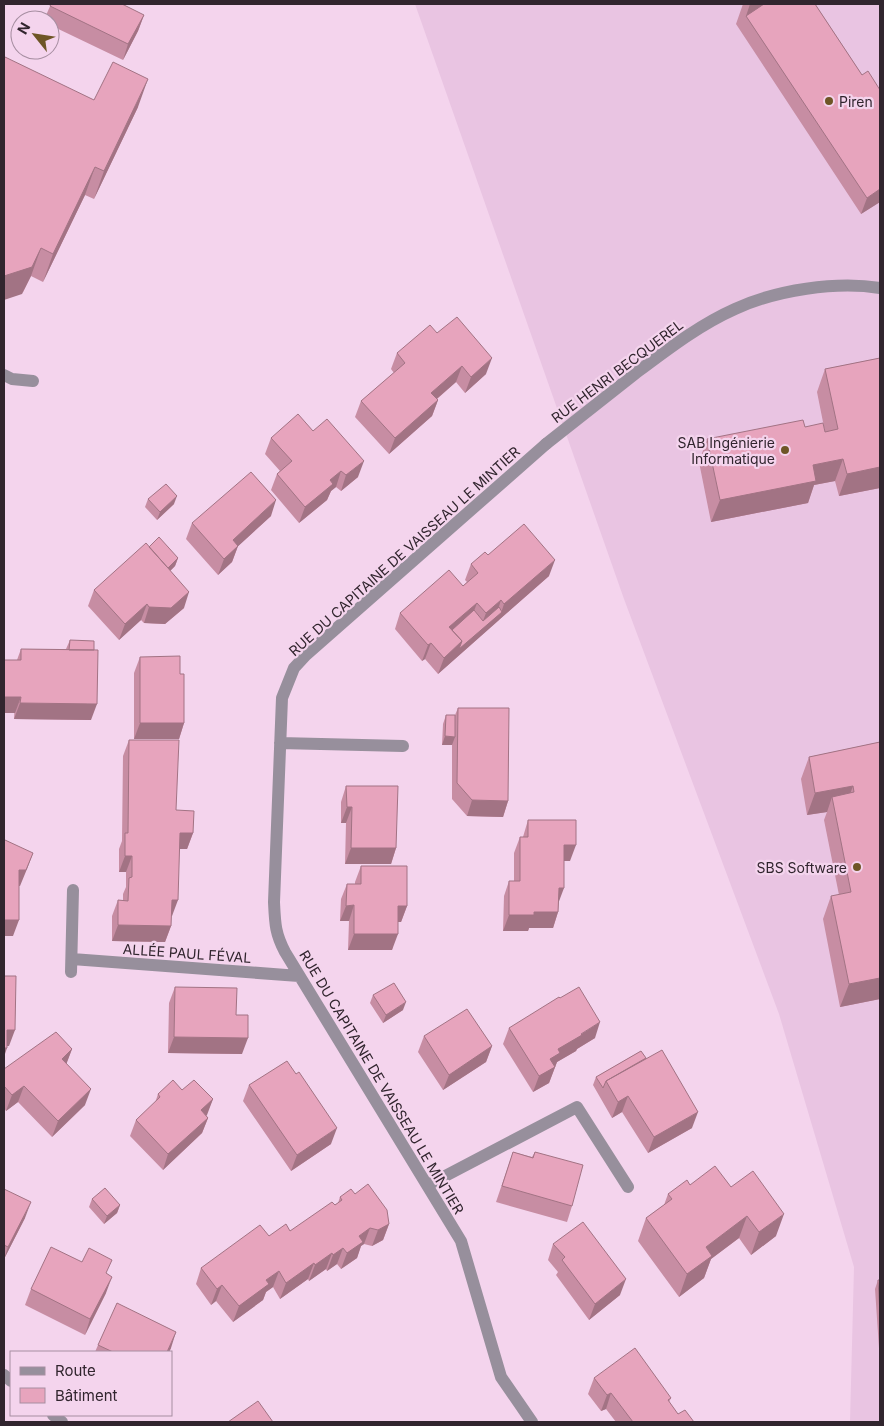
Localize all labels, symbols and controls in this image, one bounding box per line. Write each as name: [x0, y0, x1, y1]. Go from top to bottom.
north arrow: [10, 10, 60, 60]
text: N: [13, 19, 33, 37]
place label: Piren: [839, 93, 873, 110]
marker: Piren: [823, 95, 835, 107]
street label: RUE HENRI BECQUEREL: [548, 316, 686, 426]
place label: SAB Ingénierie Informatique: [678, 434, 775, 467]
street label: RUE DU CAPITAINE DE VAISSEAU LE MINTIER: [285, 443, 523, 659]
marker: SAB Ingénierie Informatique: [779, 444, 791, 456]
place label: SBS Software: [757, 859, 847, 876]
marker: SBS Software: [851, 861, 863, 873]
street label: ALLÉE PAUL FÉVAL: [122, 940, 252, 966]
street label: RUE DU CAPITAINE DE VAISSEAU LE MINTIER: [296, 947, 468, 1217]
legend: [10, 1351, 172, 1416]
text: Route: [55, 1361, 96, 1380]
text: Bâtiment: [55, 1386, 118, 1405]

